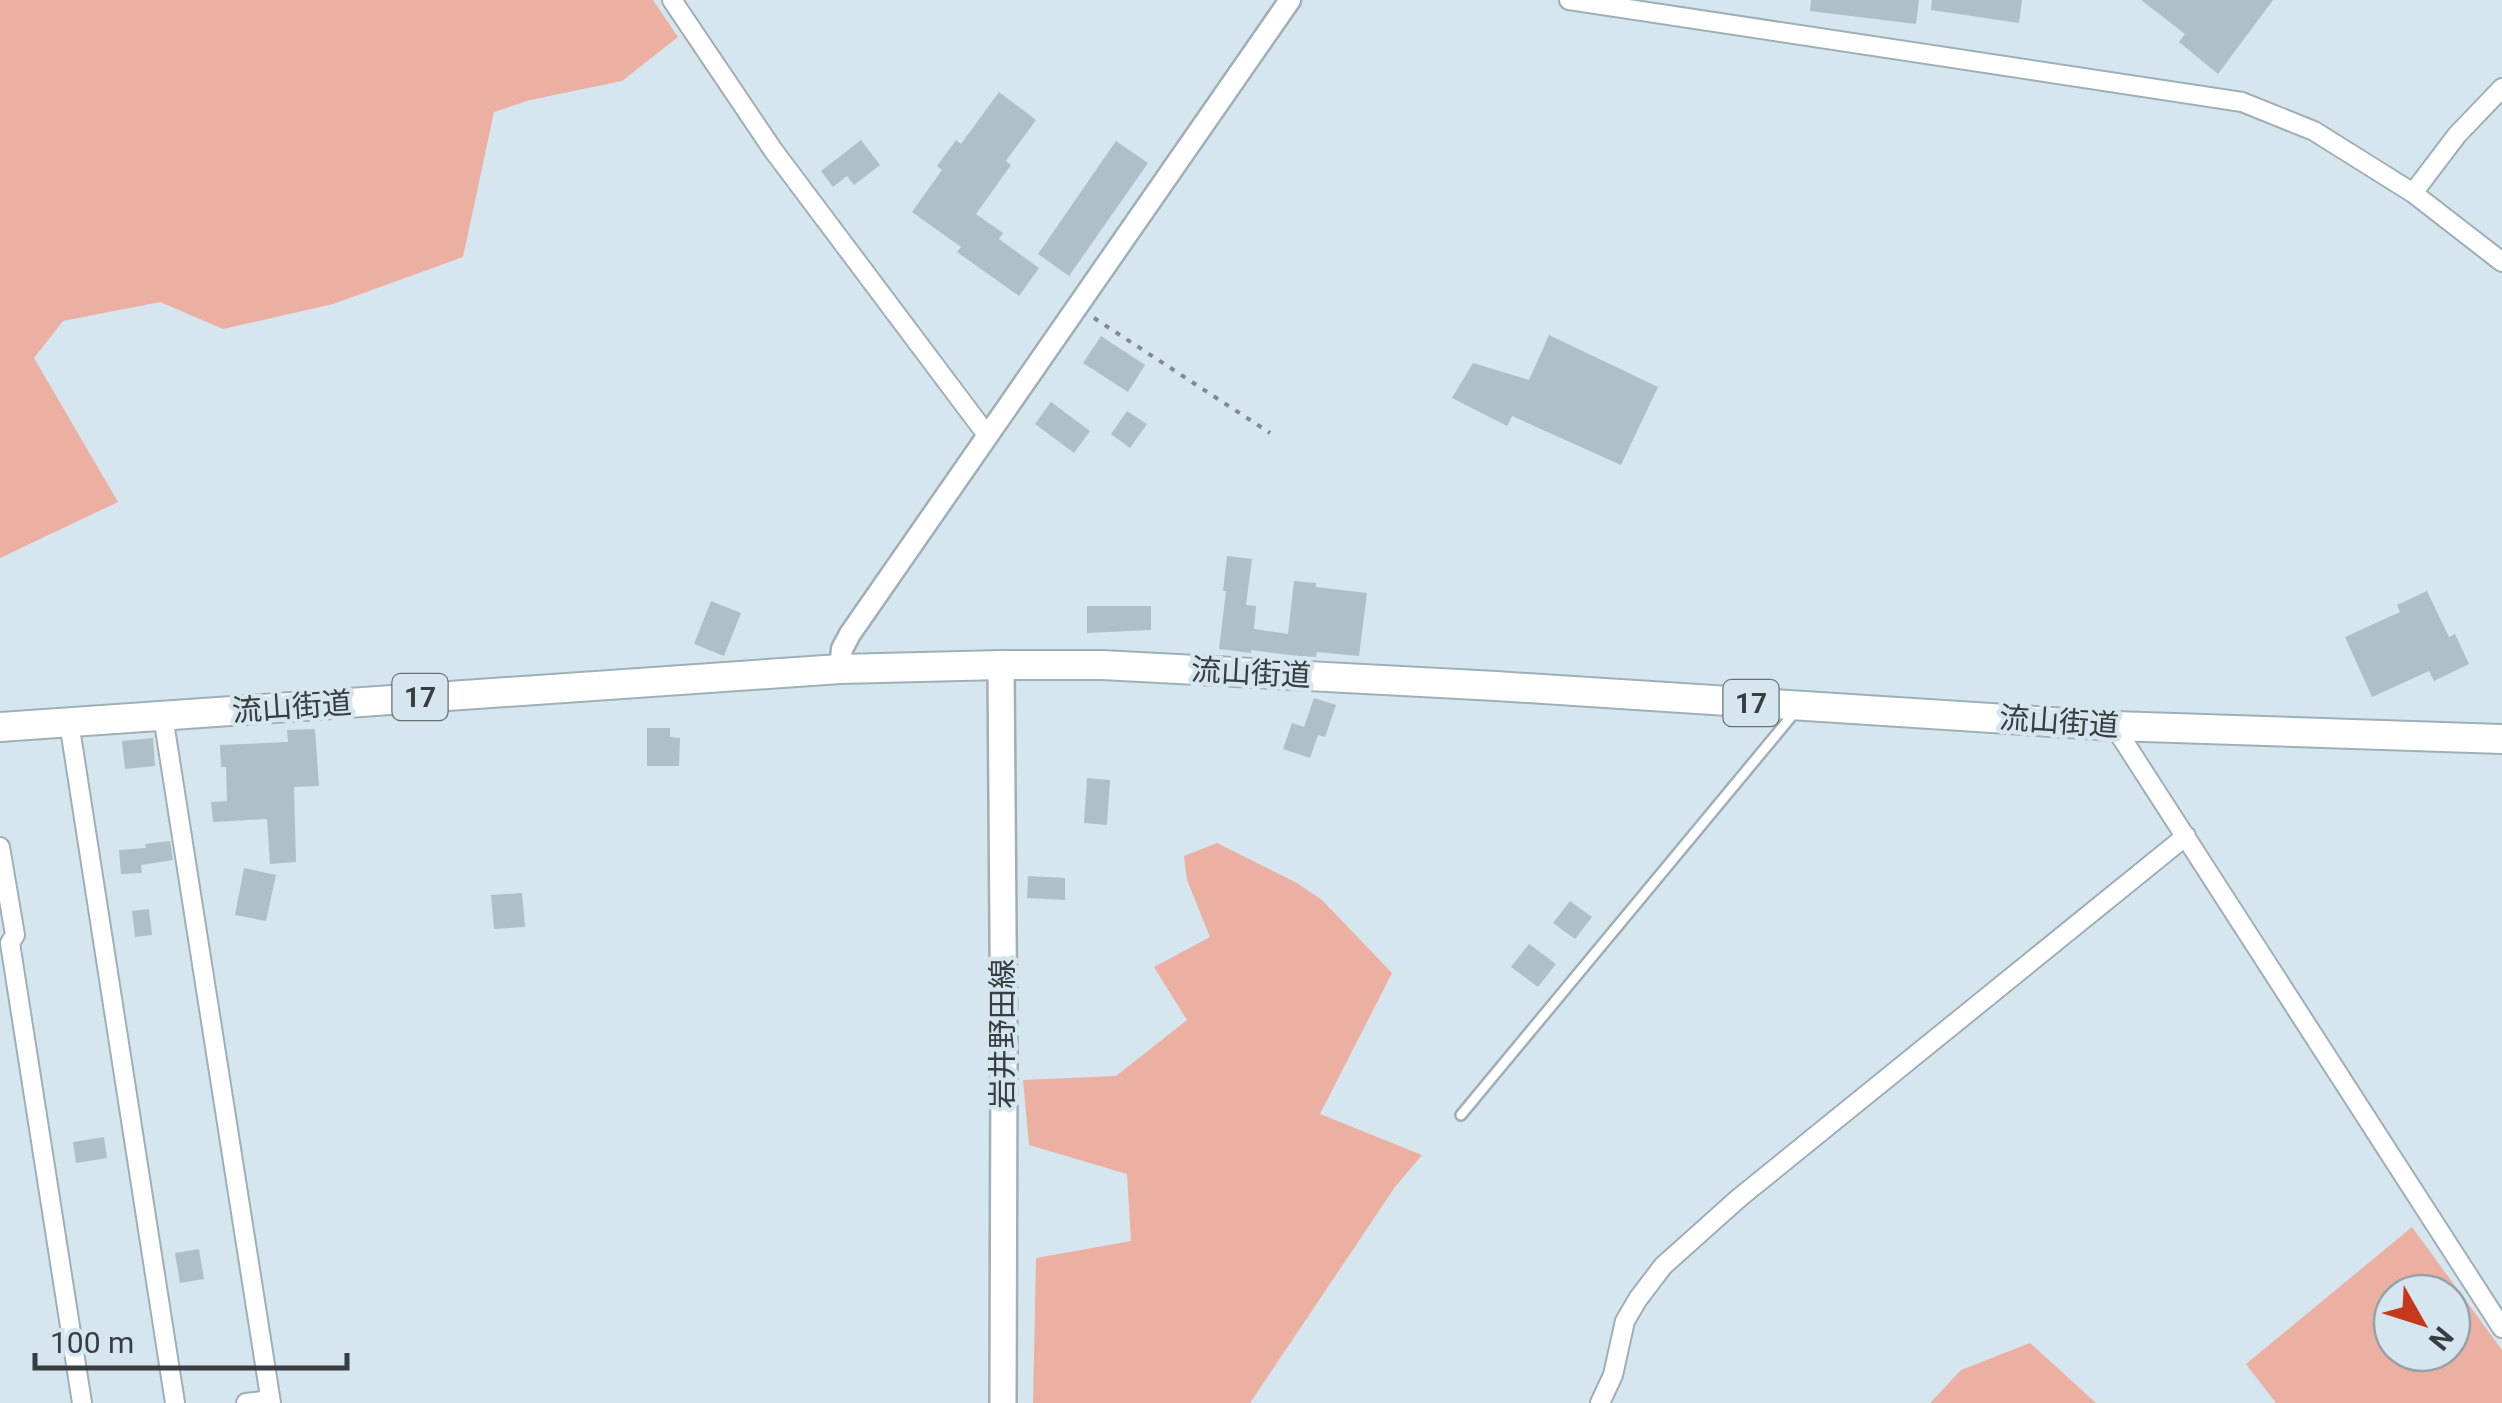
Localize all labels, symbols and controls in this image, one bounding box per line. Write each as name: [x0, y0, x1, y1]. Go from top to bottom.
street label: 流山街道: [1190, 652, 1312, 693]
road number: 17: [392, 674, 448, 720]
road number: 17: [1724, 680, 1778, 726]
street label: 流山街道: [231, 685, 353, 728]
street label: 流山街道: [1998, 700, 2120, 743]
street label: 岩井野田線: [985, 959, 1020, 1109]
north arrow: [2372, 1273, 2472, 1373]
scale bar: [35, 1308, 348, 1370]
text: N: [2422, 1320, 2460, 1356]
text: 100 m: [50, 1325, 134, 1360]

